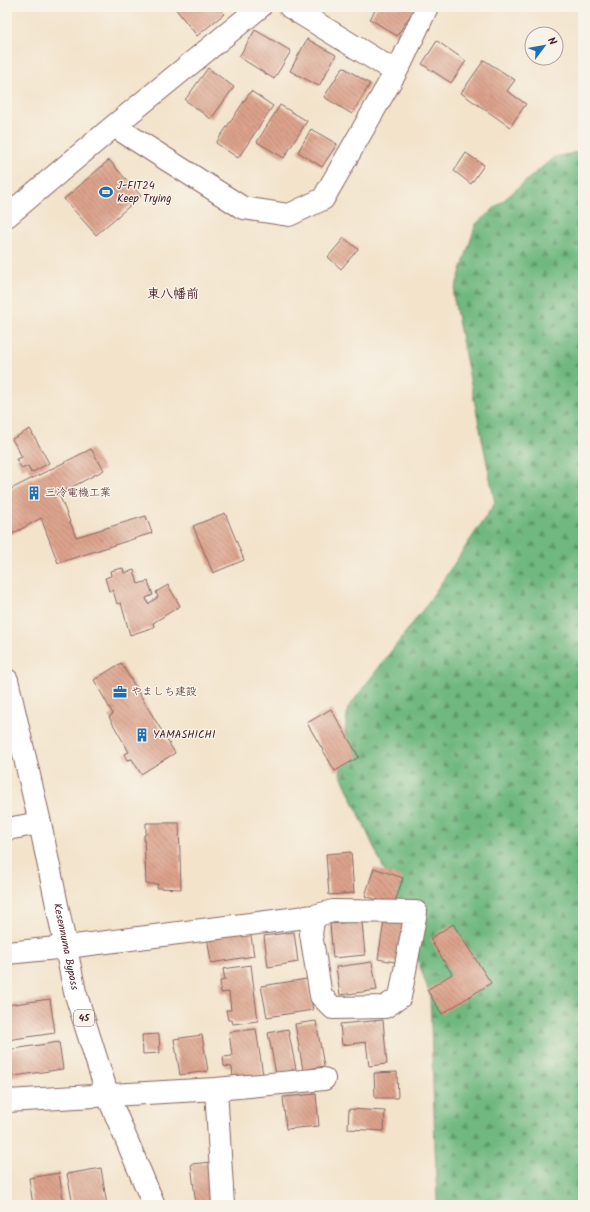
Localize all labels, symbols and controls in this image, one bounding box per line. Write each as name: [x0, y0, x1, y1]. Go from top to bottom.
north arrow: [524, 26, 564, 66]
text: N: [542, 34, 561, 49]
place label: J-FIT24 Keep Trying: [117, 177, 171, 208]
sports icon: J-FIT24 Keep Trying: [98, 184, 114, 200]
district label: 東八幡前: [147, 284, 199, 305]
place label: 三冷電機工業: [45, 484, 111, 502]
building icon: 三冷電機工業: [26, 485, 42, 501]
place label: やましち建設: [131, 683, 197, 701]
office icon: やましち建設: [112, 684, 128, 700]
place label: YAMASHICHI: [153, 726, 215, 744]
building icon: YAMASHICHI: [134, 727, 150, 743]
street label: Kesennuma Bypass: [48, 901, 83, 992]
road number: 45: [74, 1010, 94, 1026]

